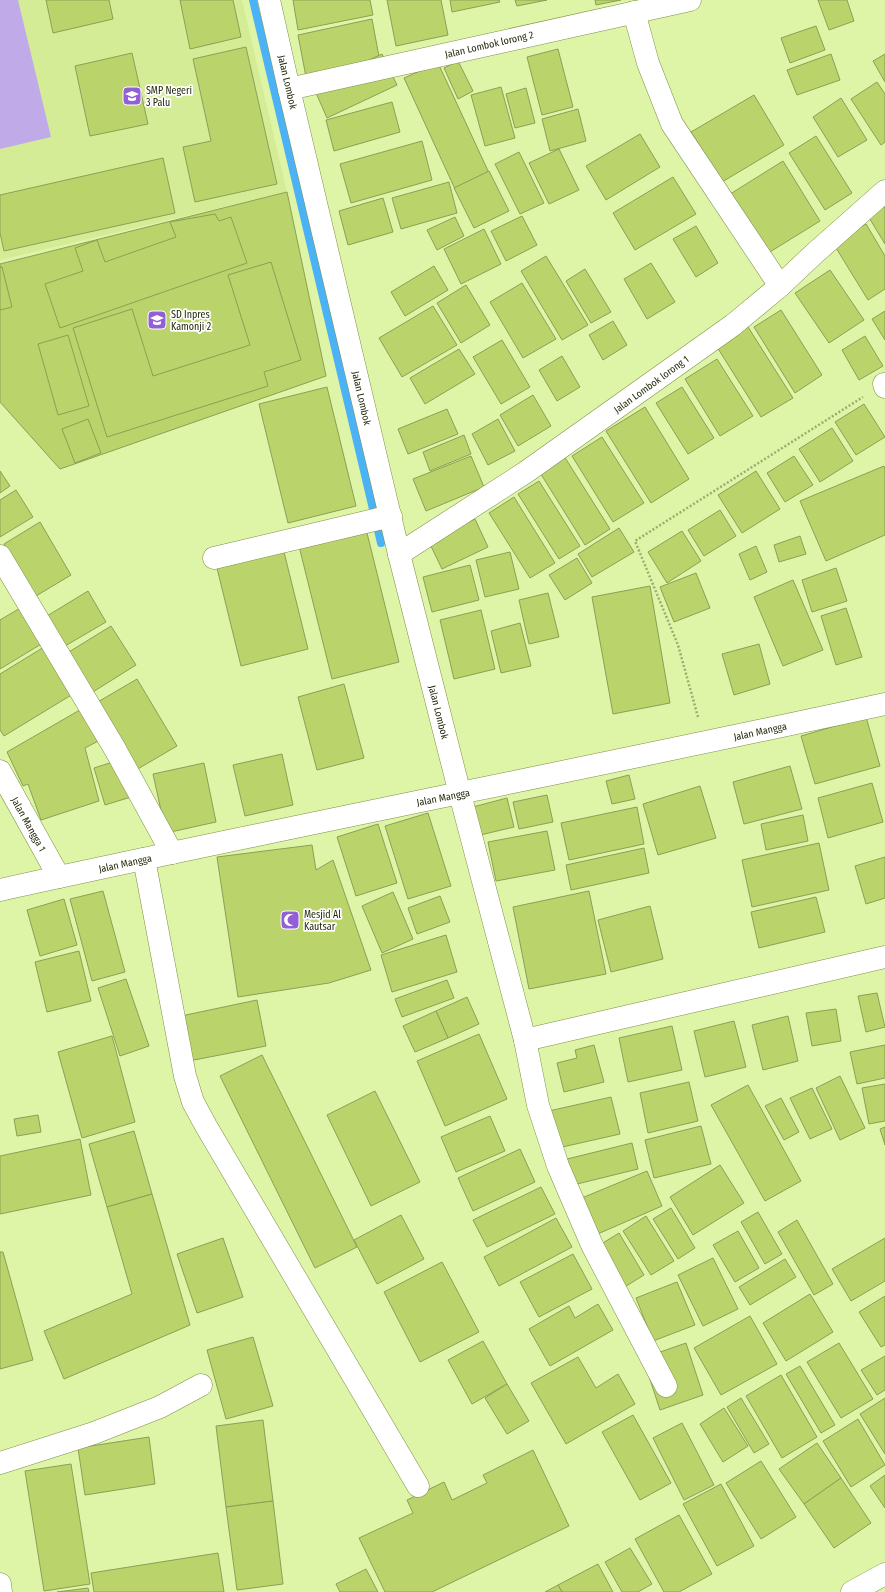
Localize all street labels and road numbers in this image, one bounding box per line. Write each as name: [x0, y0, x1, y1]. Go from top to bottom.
street label: Jalan Lombok lorong 2: [444, 29, 535, 61]
street label: Jalan Lombok: [275, 54, 299, 111]
street label: Jalan Lombok lorong 1: [612, 354, 691, 416]
street label: Jalan Lombok: [349, 370, 373, 427]
street label: Jalan Lombok: [426, 684, 451, 741]
street label: Jalan Mangga: [733, 720, 788, 743]
street label: Jalan Mangga: [416, 787, 471, 809]
street label: Jalan Mangga 1: [8, 795, 48, 854]
street label: Jalan Mangga: [98, 852, 153, 875]

